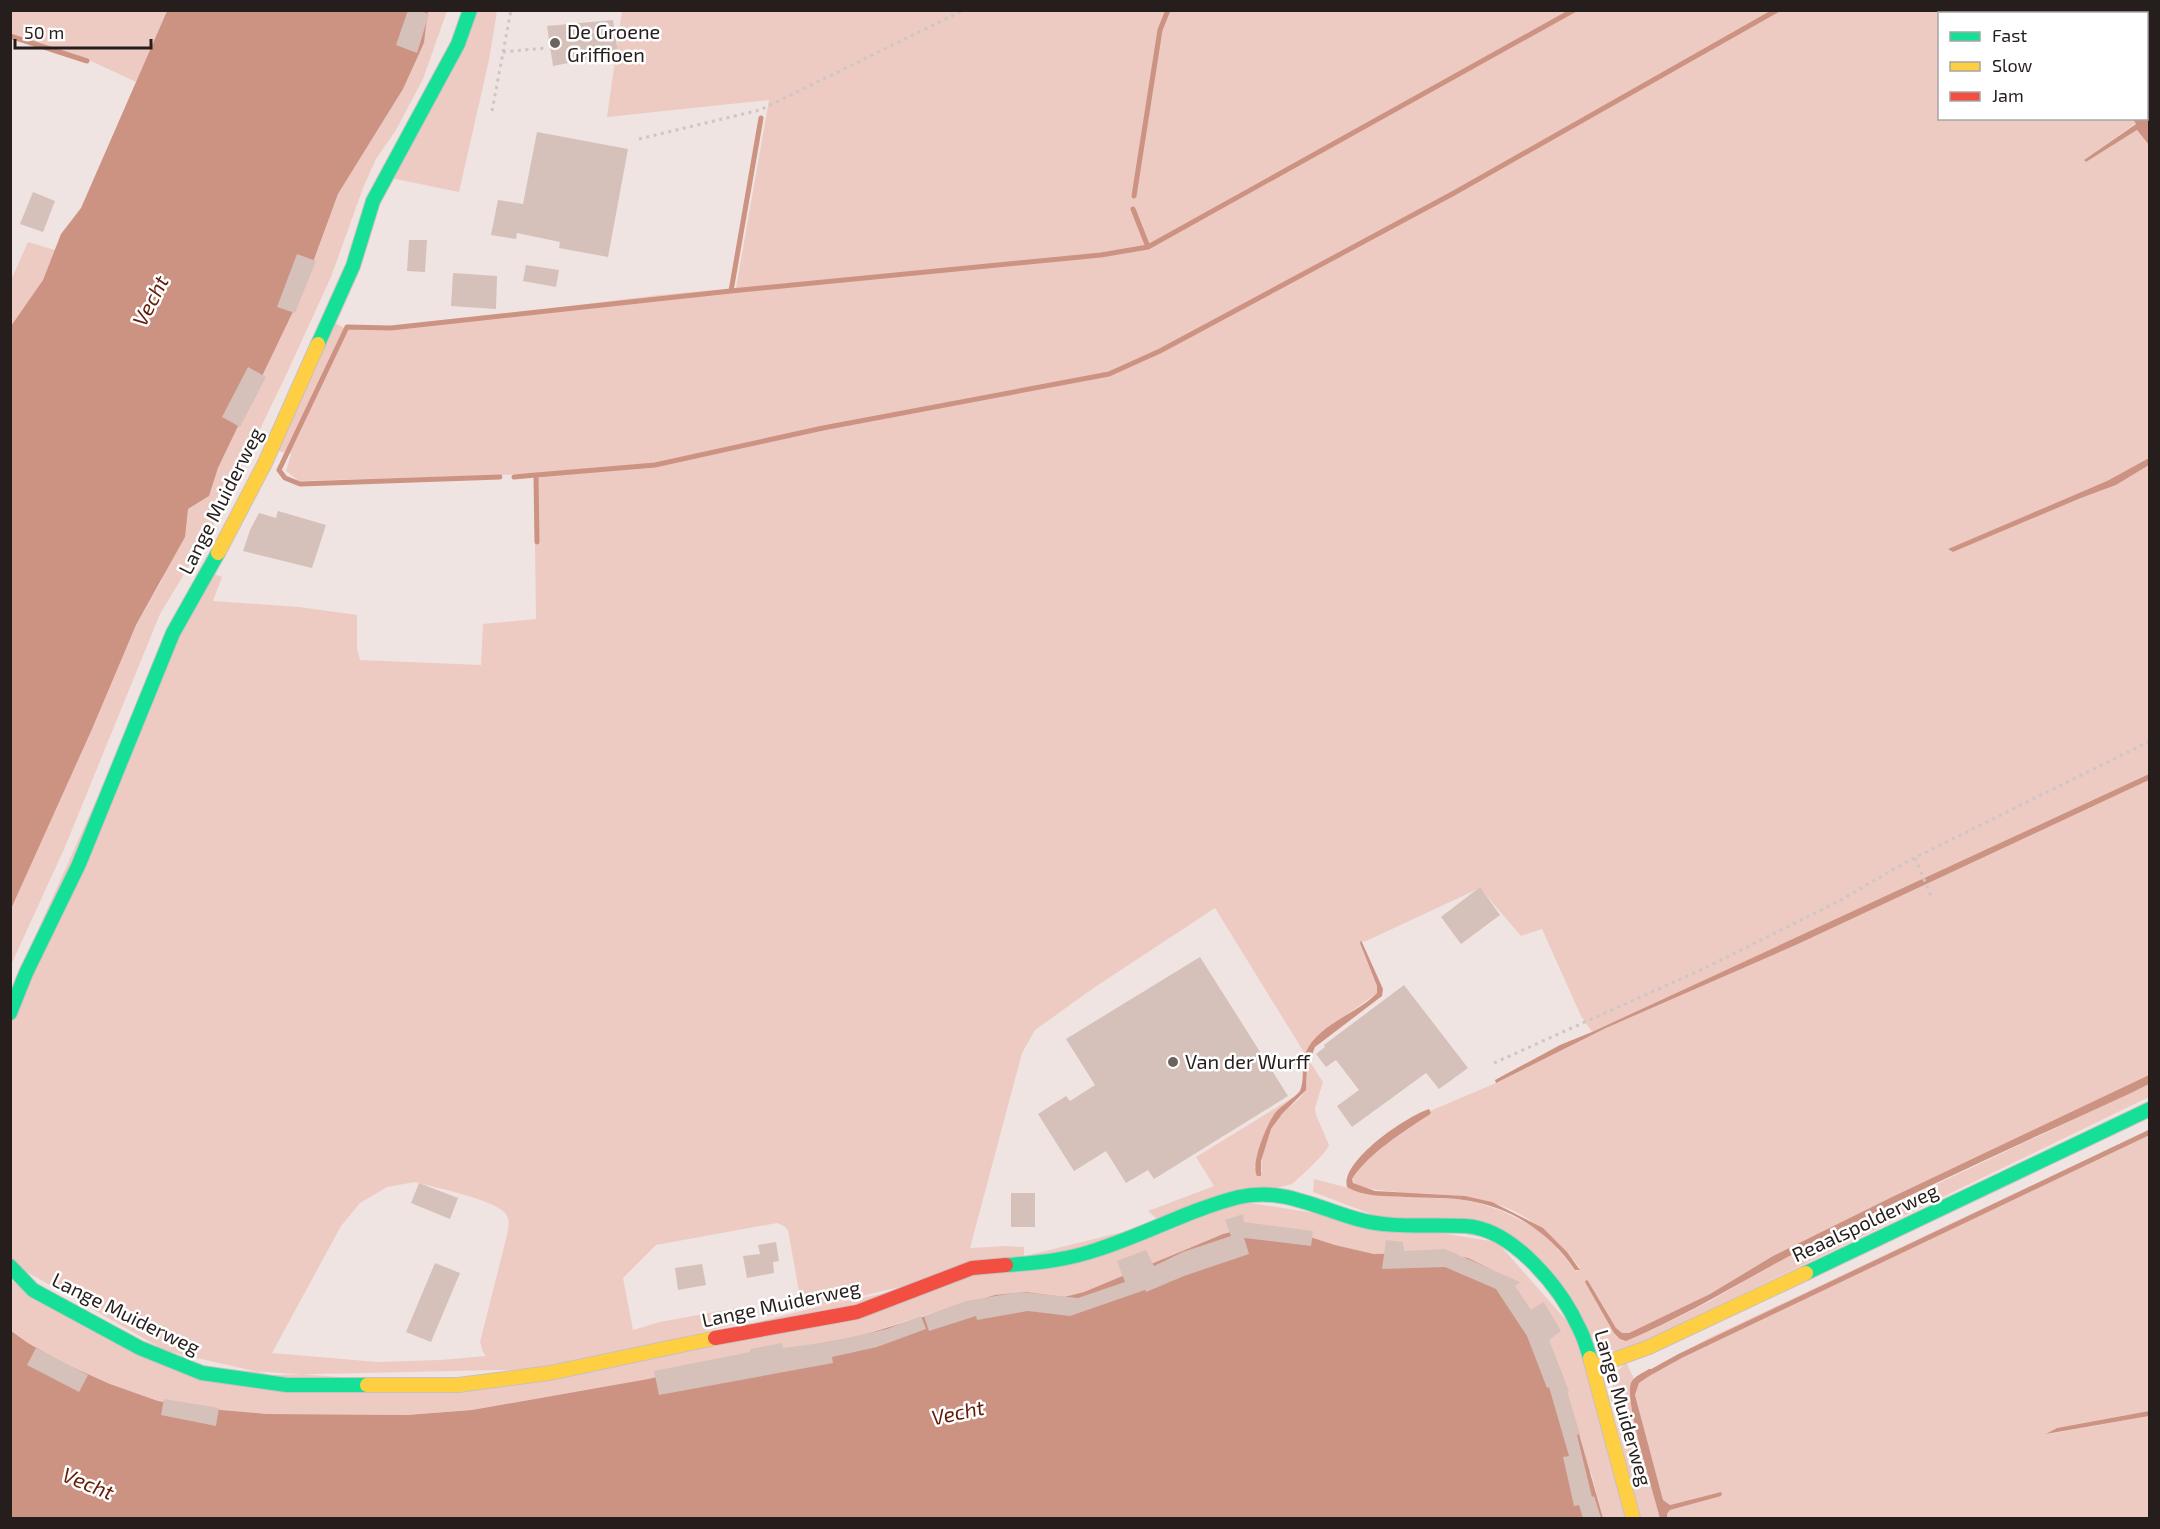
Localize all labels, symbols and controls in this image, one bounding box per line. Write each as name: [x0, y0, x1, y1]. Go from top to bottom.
scale bar: [15, 12, 152, 50]
legend: [1938, 12, 2148, 120]
place label: De Groene Griffioen: [567, 19, 660, 66]
text: 50 m: [24, 21, 64, 43]
text: Fast: [1992, 24, 2027, 46]
marker: De Groene Griffioen: [548, 36, 562, 50]
text: Slow: [1992, 54, 2033, 76]
text: Jam: [1992, 84, 2024, 106]
water label: Vecht: [126, 271, 173, 330]
street label: Lange Muiderweg: [173, 423, 267, 578]
place label: Van der Wurff: [1185, 1049, 1311, 1073]
marker: Van der Wurff: [1166, 1055, 1180, 1069]
street label: Reaalspolderweg: [1788, 1178, 1941, 1266]
street label: Lange Muiderweg: [49, 1267, 204, 1359]
street label: Lange Muiderweg: [699, 1274, 862, 1332]
street label: Lange Muiderweg: [1590, 1327, 1658, 1489]
water label: Vecht: [929, 1394, 987, 1429]
water label: Vecht: [59, 1461, 118, 1504]

